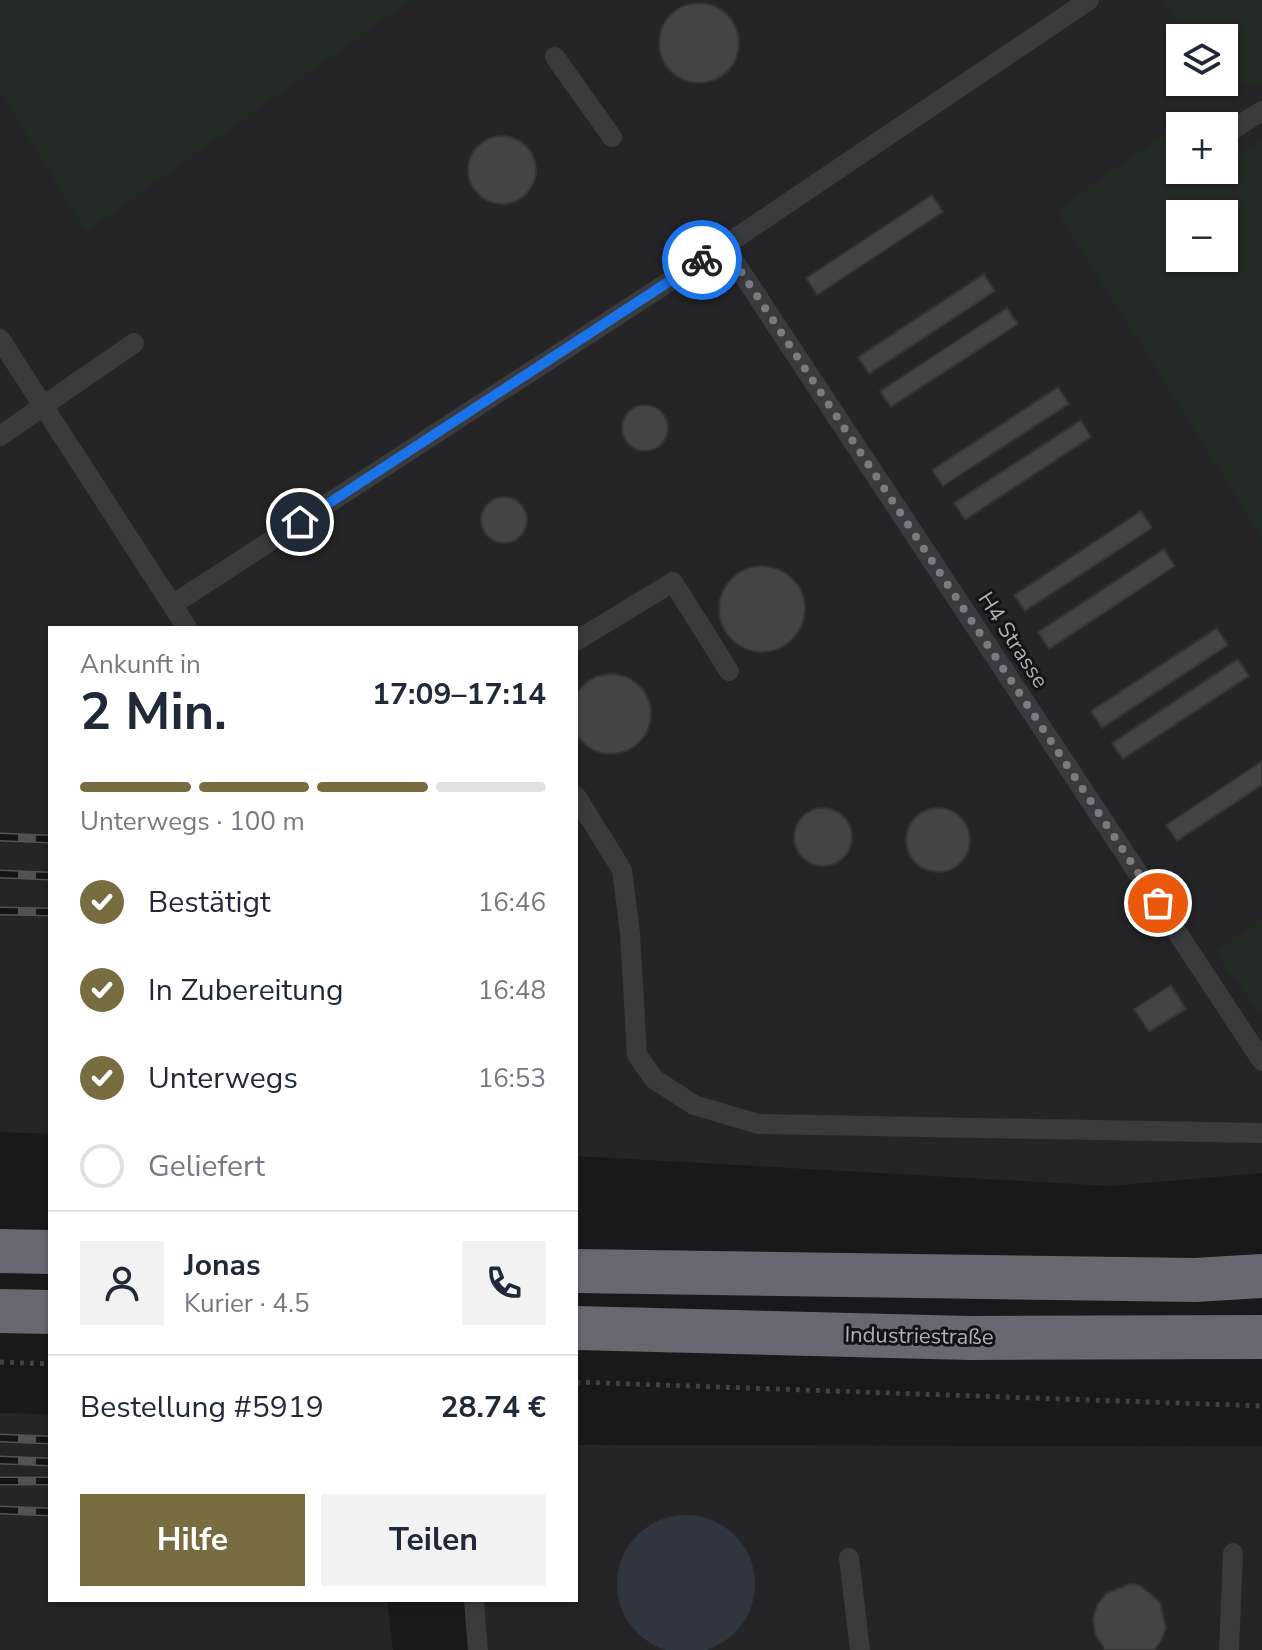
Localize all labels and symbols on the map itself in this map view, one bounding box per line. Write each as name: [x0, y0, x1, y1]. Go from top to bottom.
courier: [662, 220, 742, 300]
pin: [266, 488, 334, 556]
street label: H4 Strasse: [971, 586, 1055, 694]
pin: [1124, 869, 1192, 937]
street label: Industriestraße: [844, 1320, 994, 1352]

